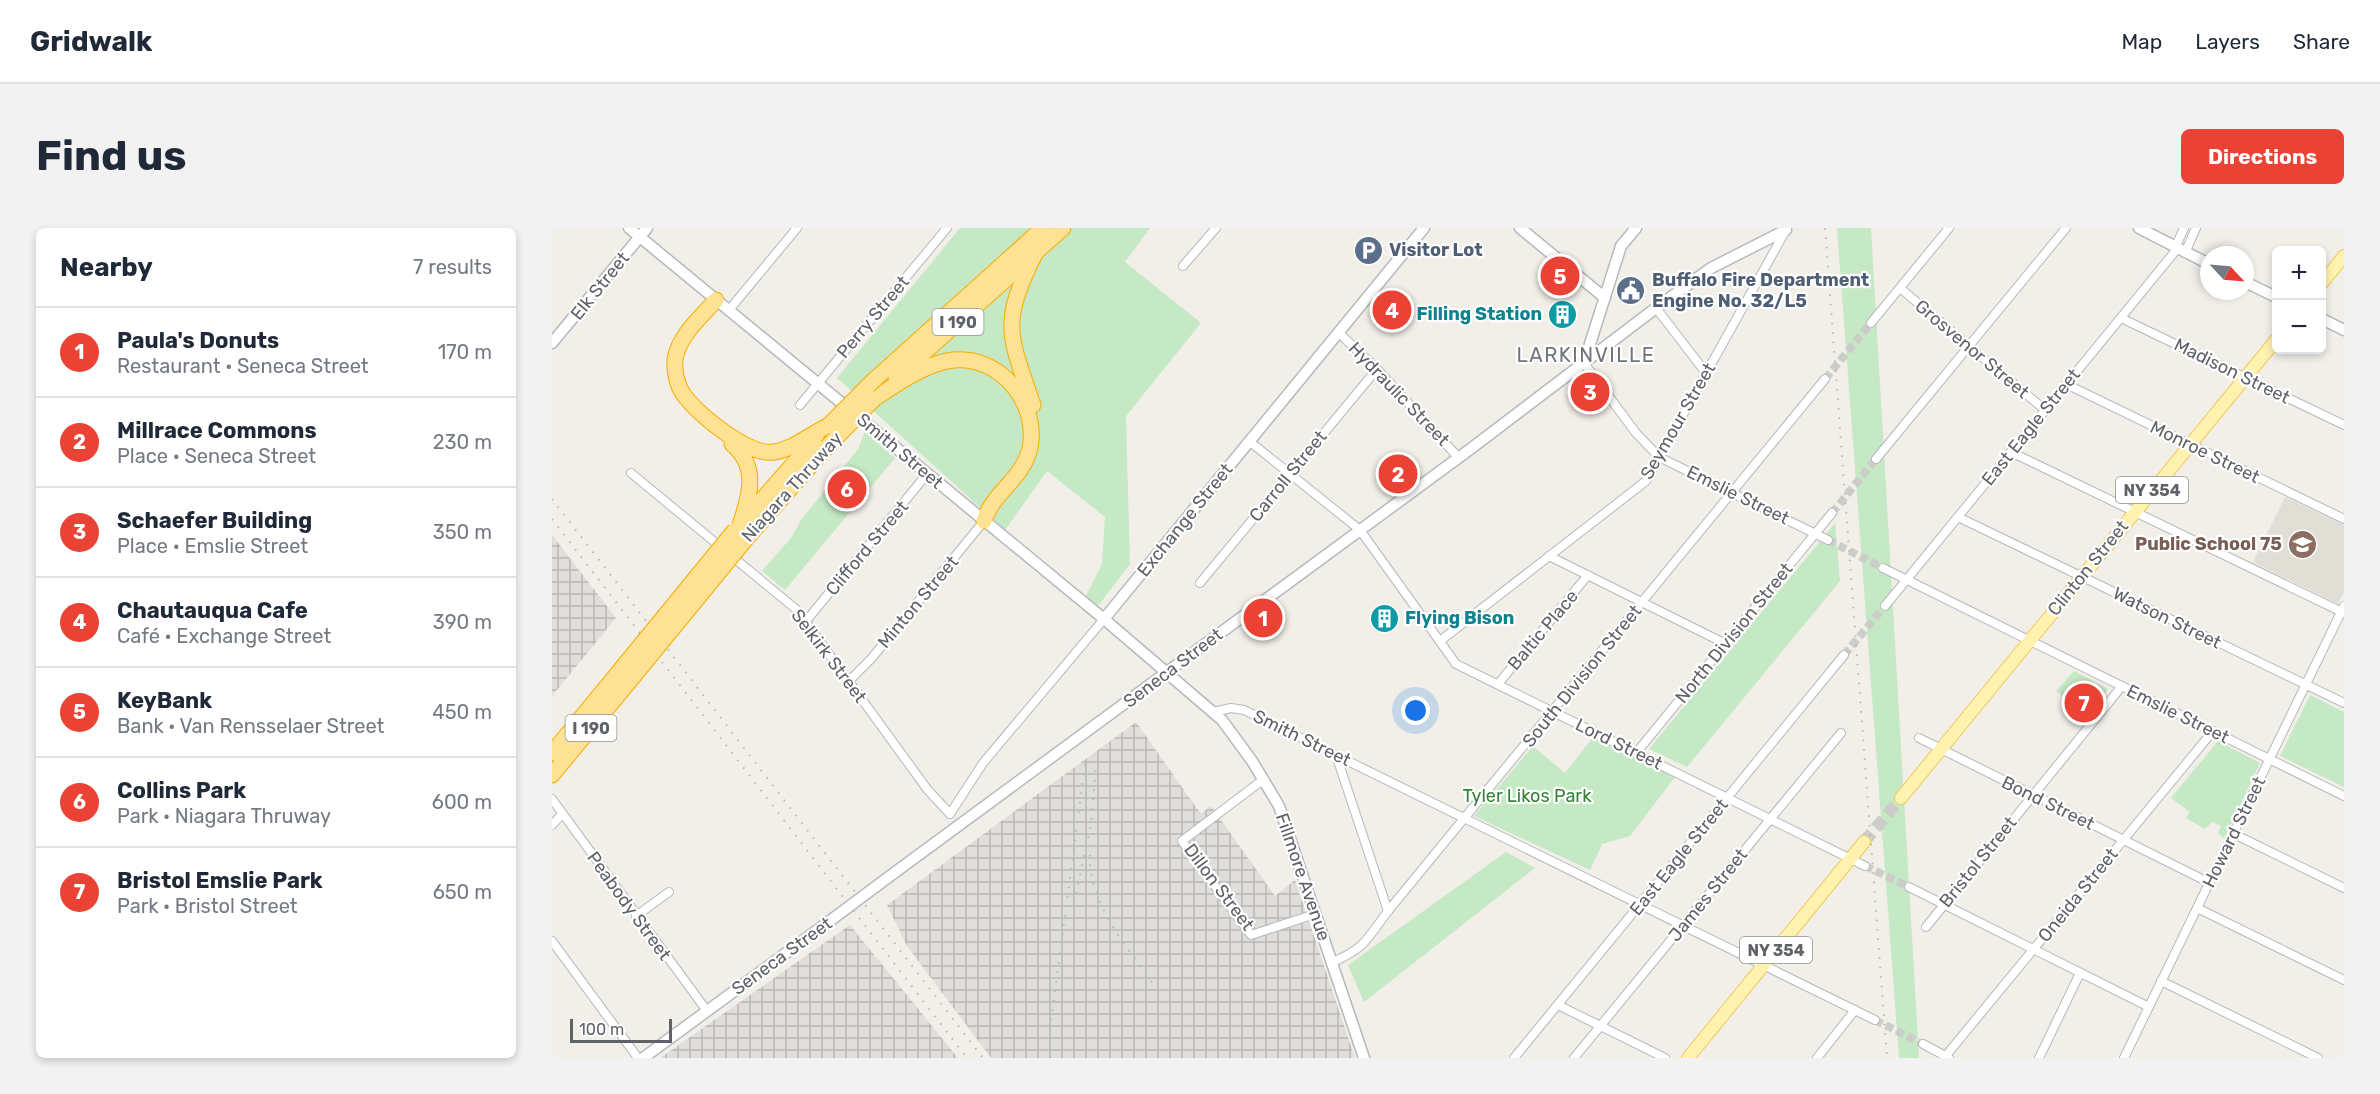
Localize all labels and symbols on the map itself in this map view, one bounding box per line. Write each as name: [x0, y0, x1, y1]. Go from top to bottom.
parking icon: Visitor Lot: [1352, 234, 1384, 266]
place label: Visitor Lot: [1389, 239, 1483, 261]
north arrow: [2200, 246, 2254, 300]
street label: Elk Street: [566, 248, 634, 324]
pin: 5: [1540, 254, 1580, 298]
place label: Buffalo Fire Department Engine No. 32/L5: [1652, 269, 1869, 312]
street label: Perry Street: [832, 271, 914, 363]
public building icon: Buffalo Fire Department Engine No. 32/L5: [1615, 274, 1647, 306]
pin: 4: [1372, 288, 1412, 332]
street label: Grosvenor Street: [1911, 295, 2033, 403]
building icon: Filling Station: [1547, 298, 1579, 330]
place label: Filling Station: [1416, 303, 1542, 325]
road number: I 190: [932, 309, 984, 335]
street label: Madison Street: [2170, 333, 2294, 409]
street label: Hydraulic Street: [1344, 338, 1454, 450]
district label: LARKINVILLE: [1517, 343, 1655, 367]
street label: Seymour Street: [1636, 359, 1720, 483]
street label: East Eagle Street: [1977, 364, 2085, 490]
pin: 3: [1570, 370, 1610, 414]
street label: Smith Street: [852, 409, 948, 493]
street label: Monroe Street: [2147, 416, 2263, 488]
street label: Carroll Street: [1245, 426, 1331, 526]
street label: Niagara Thruway: [737, 427, 847, 547]
pin: 2: [1378, 452, 1418, 496]
street label: Exchange Street: [1133, 459, 1237, 581]
street label: Emslie Street: [1683, 461, 1793, 529]
pin: 6: [828, 466, 866, 512]
road number: NY 354: [2116, 477, 2188, 503]
street label: Clifford Street: [821, 496, 913, 600]
street label: Clinton Street: [2043, 516, 2133, 620]
school or university icon: Public School 75: [2287, 528, 2319, 560]
place label: Public School 75: [2135, 533, 2282, 555]
street label: Minton Street: [873, 551, 963, 653]
street label: North Division Street: [1671, 558, 1797, 708]
street label: Watson Street: [2109, 582, 2225, 654]
street label: Baltic Place: [1503, 585, 1583, 675]
pin: 1: [1244, 596, 1282, 640]
street label: South Division Street: [1518, 600, 1646, 752]
building icon: Flying Bison: [1368, 602, 1400, 634]
street label: Selkirk Street: [787, 605, 871, 707]
place label: Flying Bison: [1405, 607, 1514, 629]
street label: Seneca Street: [1119, 624, 1227, 712]
pin: 7: [2064, 680, 2104, 726]
street label: Emslie Street: [2123, 680, 2233, 748]
your location: [1401, 696, 1430, 725]
street label: Smith Street: [1250, 705, 1354, 771]
street label: Lord Street: [1572, 713, 1666, 775]
road number: I 190: [566, 715, 616, 741]
street label: Bond Street: [1998, 771, 2098, 835]
street label: Howard Street: [2198, 773, 2270, 891]
park label: Tyler Likos Park: [1463, 785, 1592, 807]
street label: East Eagle Street: [1625, 794, 1733, 920]
street label: Fillmore Avenue: [1271, 810, 1335, 944]
street label: Bristol Street: [1935, 812, 2021, 912]
street label: Dillon Street: [1179, 839, 1259, 935]
street label: James Street: [1664, 844, 1752, 946]
street label: Oneida Street: [2033, 844, 2123, 946]
street label: Peabody Street: [582, 847, 676, 965]
street label: Seneca Street: [728, 912, 836, 1000]
road number: NY 354: [1740, 937, 1812, 963]
scale bar: [570, 1016, 672, 1044]

